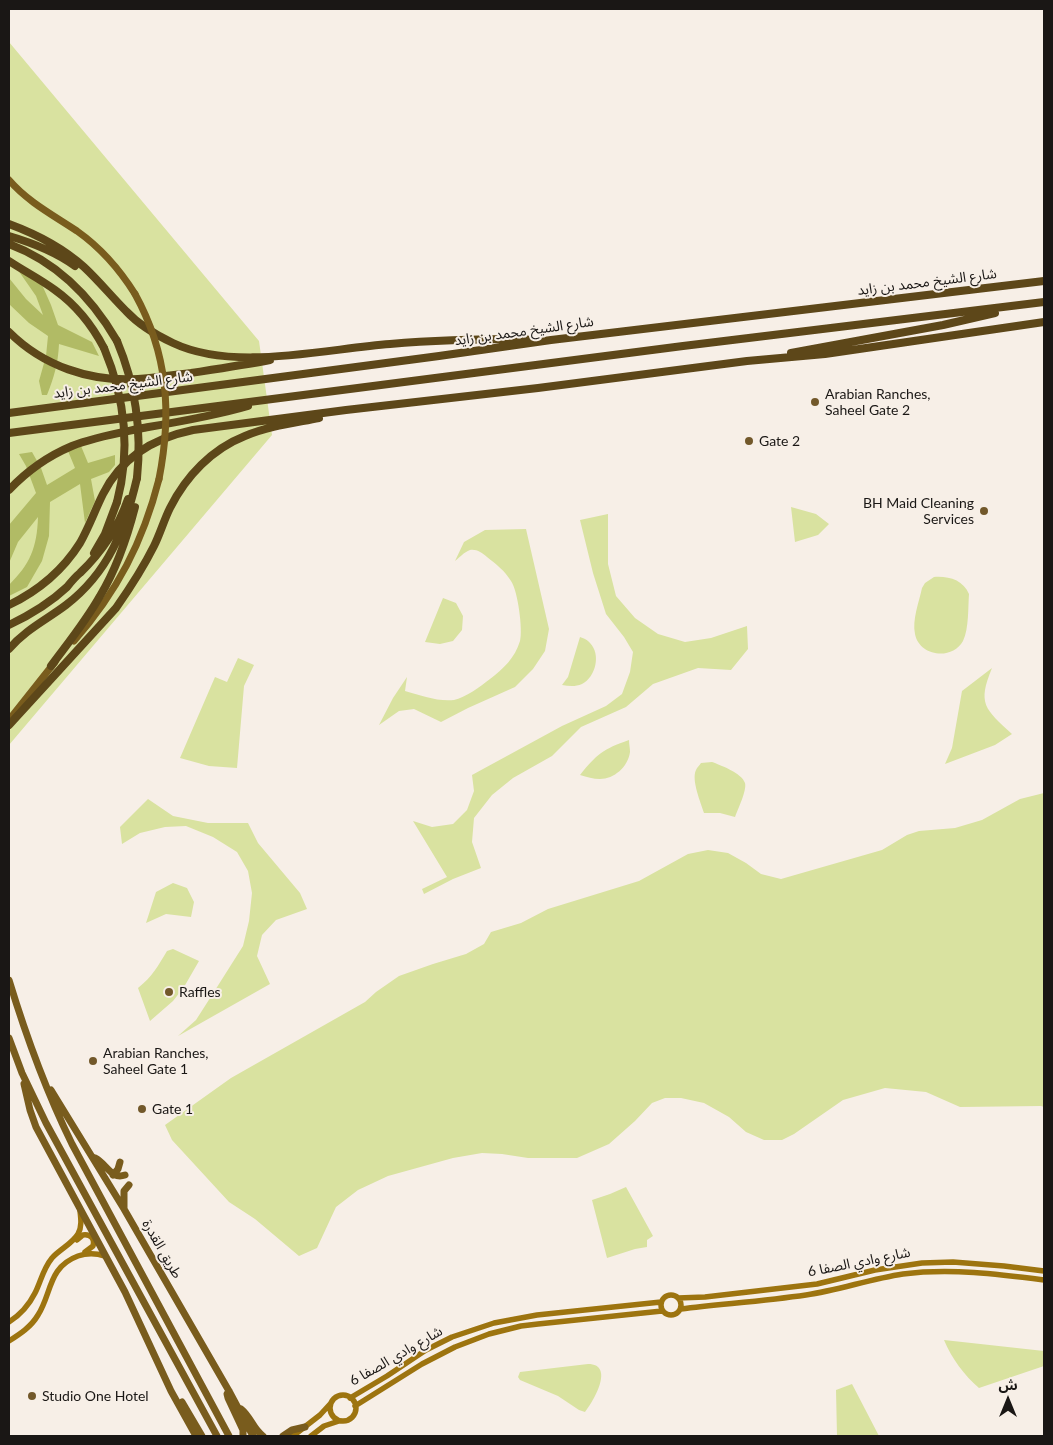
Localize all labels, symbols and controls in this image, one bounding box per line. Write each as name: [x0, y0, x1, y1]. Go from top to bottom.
street label: شارع الشيخ محمد بن زايد: [856, 265, 998, 299]
street label: شارع الشيخ محمد بن زايد: [453, 313, 595, 349]
street label: شارع الشيخ محمد بن زايد: [52, 368, 194, 402]
place label: Arabian Ranches, Saheel Gate 2: [825, 386, 931, 418]
marker: Arabian Ranches, Saheel Gate 2: [809, 396, 821, 408]
place label: Gate 2: [759, 433, 800, 449]
marker: Gate 2: [743, 435, 755, 447]
place label: BH Maid Cleaning Services: [863, 495, 974, 528]
marker: BH Maid Cleaning Services: [978, 505, 990, 517]
place label: Raffles: [179, 984, 221, 1000]
marker: Raffles: [163, 986, 175, 998]
place label: Arabian Ranches, Saheel Gate 1: [103, 1045, 209, 1078]
marker: Arabian Ranches, Saheel Gate 1: [87, 1055, 99, 1067]
place label: Gate 1: [152, 1101, 193, 1117]
marker: Gate 1: [136, 1103, 148, 1115]
street label: طريق القدرة: [138, 1217, 186, 1281]
street label: شارع وادي الصفا 6: [806, 1244, 912, 1280]
street label: شارع وادي الصفا 6: [347, 1323, 445, 1389]
north arrow: [983, 1375, 1033, 1425]
text: ش: [998, 1376, 1018, 1393]
place label: Studio One Hotel: [42, 1388, 149, 1404]
marker: Studio One Hotel: [26, 1390, 38, 1402]

